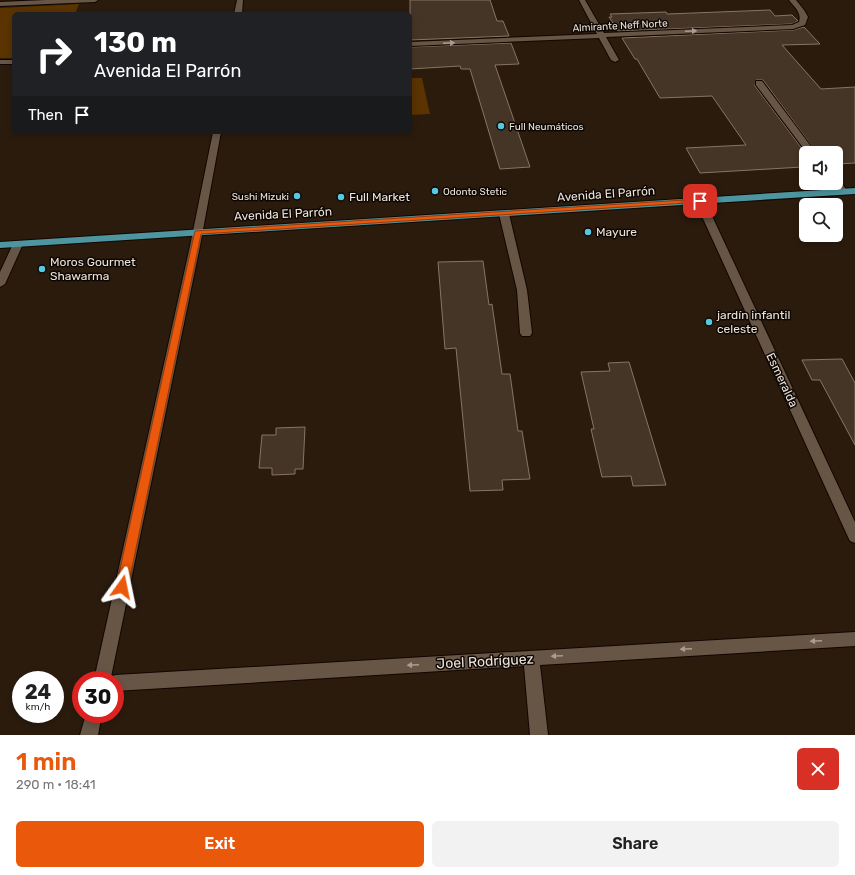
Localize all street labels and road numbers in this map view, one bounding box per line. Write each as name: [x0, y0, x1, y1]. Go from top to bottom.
street label: Almirante Neff Norte: [572, 17, 668, 34]
street label: Avenida El Parrón: [557, 184, 655, 204]
street label: Avenida El Parrón: [234, 204, 332, 224]
street label: Esmeralda: [763, 351, 801, 409]
street label: Joel Rodríguez: [436, 650, 534, 673]

